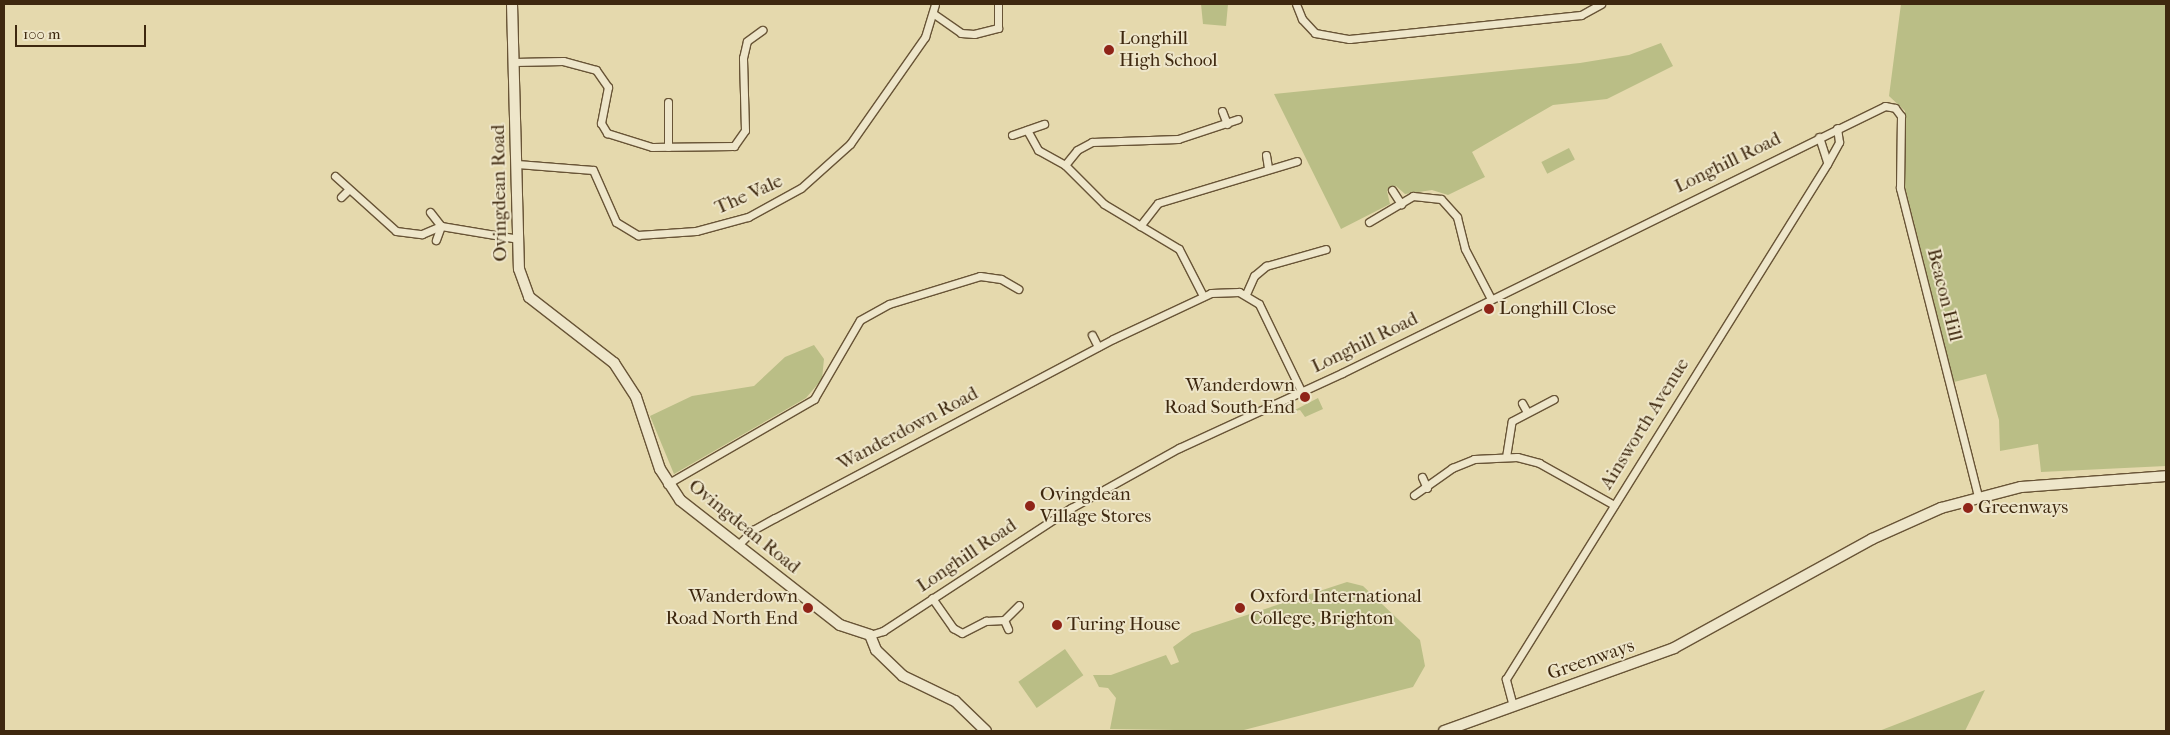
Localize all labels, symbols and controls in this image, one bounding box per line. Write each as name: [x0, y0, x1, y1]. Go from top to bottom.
scale bar: [18, 15, 149, 47]
text: 100 m: [23, 25, 61, 43]
place label: Longhill High School: [1119, 28, 1218, 72]
marker: Longhill High School: [1103, 44, 1115, 56]
street label: Ovingdean Road: [487, 124, 513, 262]
street label: Longhill Road: [1671, 127, 1785, 199]
street label: The Vale: [712, 170, 786, 220]
street label: Beacon Hill: [1921, 246, 1967, 344]
place label: Longhill Close: [1499, 298, 1616, 320]
marker: Longhill Close: [1483, 303, 1495, 315]
street label: Longhill Road: [1308, 307, 1422, 379]
street label: Ainsworth Avenue: [1596, 354, 1694, 494]
place label: Wanderdown Road South End: [1164, 375, 1295, 419]
street label: Wanderdown Road: [834, 382, 982, 476]
marker: Wanderdown Road South End: [1299, 391, 1311, 403]
street label: Ovingdean Road: [684, 475, 804, 579]
place label: Ovingdean Village Stores: [1040, 484, 1151, 528]
place label: Greenways: [1978, 497, 2068, 519]
marker: Ovingdean Village Stores: [1024, 500, 1036, 512]
marker: Greenways: [1962, 502, 1974, 514]
street label: Longhill Road: [913, 514, 1021, 598]
place label: Wanderdown Road North End: [665, 586, 798, 630]
place label: Oxford International College, Brighton: [1250, 586, 1422, 630]
marker: Wanderdown Road North End: [802, 602, 814, 614]
marker: Oxford International College, Brighton: [1234, 602, 1246, 614]
place label: Turing House: [1067, 614, 1180, 636]
marker: Turing House: [1051, 619, 1063, 631]
street label: Greenways: [1545, 635, 1637, 685]

